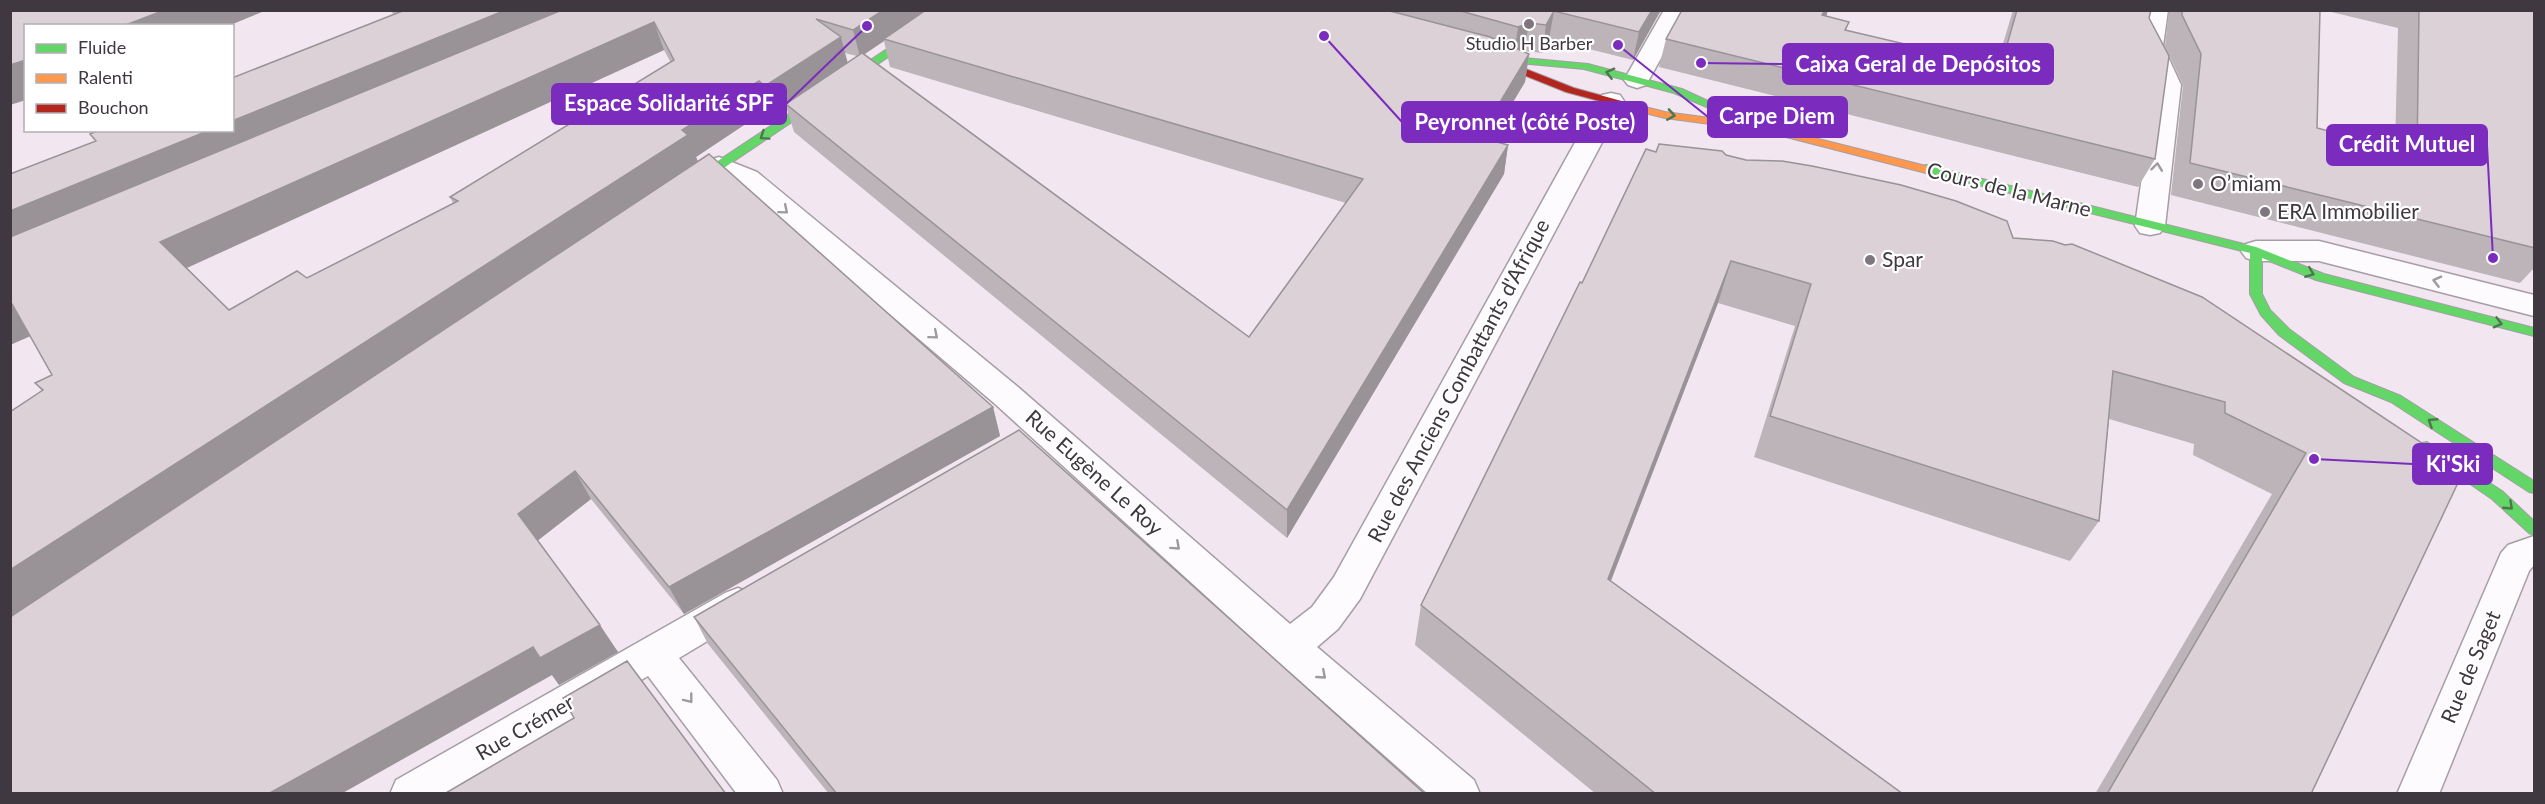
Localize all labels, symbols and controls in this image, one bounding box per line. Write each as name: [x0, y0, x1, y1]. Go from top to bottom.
marker: Studio H Barber: [1522, 17, 1536, 31]
legend: [24, 24, 234, 132]
place label: Studio H Barber: [1466, 32, 1593, 54]
text: Fluide: [78, 36, 126, 58]
callout: Caixa Geral de Depósitos: [1783, 44, 2053, 84]
text: Caixa Geral de Depósitos: [1795, 50, 2041, 77]
text: Ralenti: [78, 66, 133, 88]
one-way arrow: [1605, 68, 1616, 80]
callout: Espace Solidarité SPF: [552, 84, 786, 124]
text: Espace Solidarité SPF: [564, 89, 774, 116]
text: Bouchon: [78, 96, 149, 118]
callout: Carpe Diem: [1708, 97, 1847, 137]
callout: Peyronnet (côté Poste): [1402, 102, 1647, 142]
text: Carpe Diem: [1719, 102, 1835, 129]
text: Peyronnet (côté Poste): [1415, 108, 1635, 135]
one-way arrow: [1667, 109, 1676, 121]
callout: Crédit Mutuel: [2327, 125, 2487, 165]
one-way arrow: [760, 129, 771, 140]
text: Crédit Mutuel: [2339, 130, 2475, 157]
street label: Cours de la Marne: [1925, 156, 2094, 221]
one-way arrow: [2150, 163, 2162, 172]
place label: O’miam: [2210, 170, 2281, 195]
marker: O’miam: [2191, 177, 2205, 191]
place label: ERA Immobilier: [2277, 198, 2419, 223]
one-way arrow: [777, 202, 788, 213]
marker: ERA Immobilier: [2258, 205, 2272, 219]
street label: Rue des Anciens Combattants d'Afrique: [1362, 214, 1554, 546]
place label: Spar: [1882, 246, 1923, 271]
marker: Spar: [1863, 253, 1877, 267]
one-way arrow: [2304, 266, 2315, 278]
one-way arrow: [2432, 275, 2442, 288]
one-way arrow: [2493, 316, 2503, 328]
one-way arrow: [927, 328, 938, 339]
street label: Rue Eugène Le Roy: [1021, 404, 1169, 540]
one-way arrow: [2428, 418, 2439, 429]
callout: Ki'Ski: [2413, 444, 2492, 484]
text: Ki'Ski: [2426, 450, 2480, 477]
one-way arrow: [2502, 499, 2513, 510]
one-way arrow: [1169, 539, 1179, 550]
street label: Rue de Saget: [2435, 606, 2505, 727]
one-way arrow: [1315, 668, 1326, 679]
street label: Rue Crémer: [471, 688, 578, 765]
one-way arrow: [681, 693, 692, 704]

